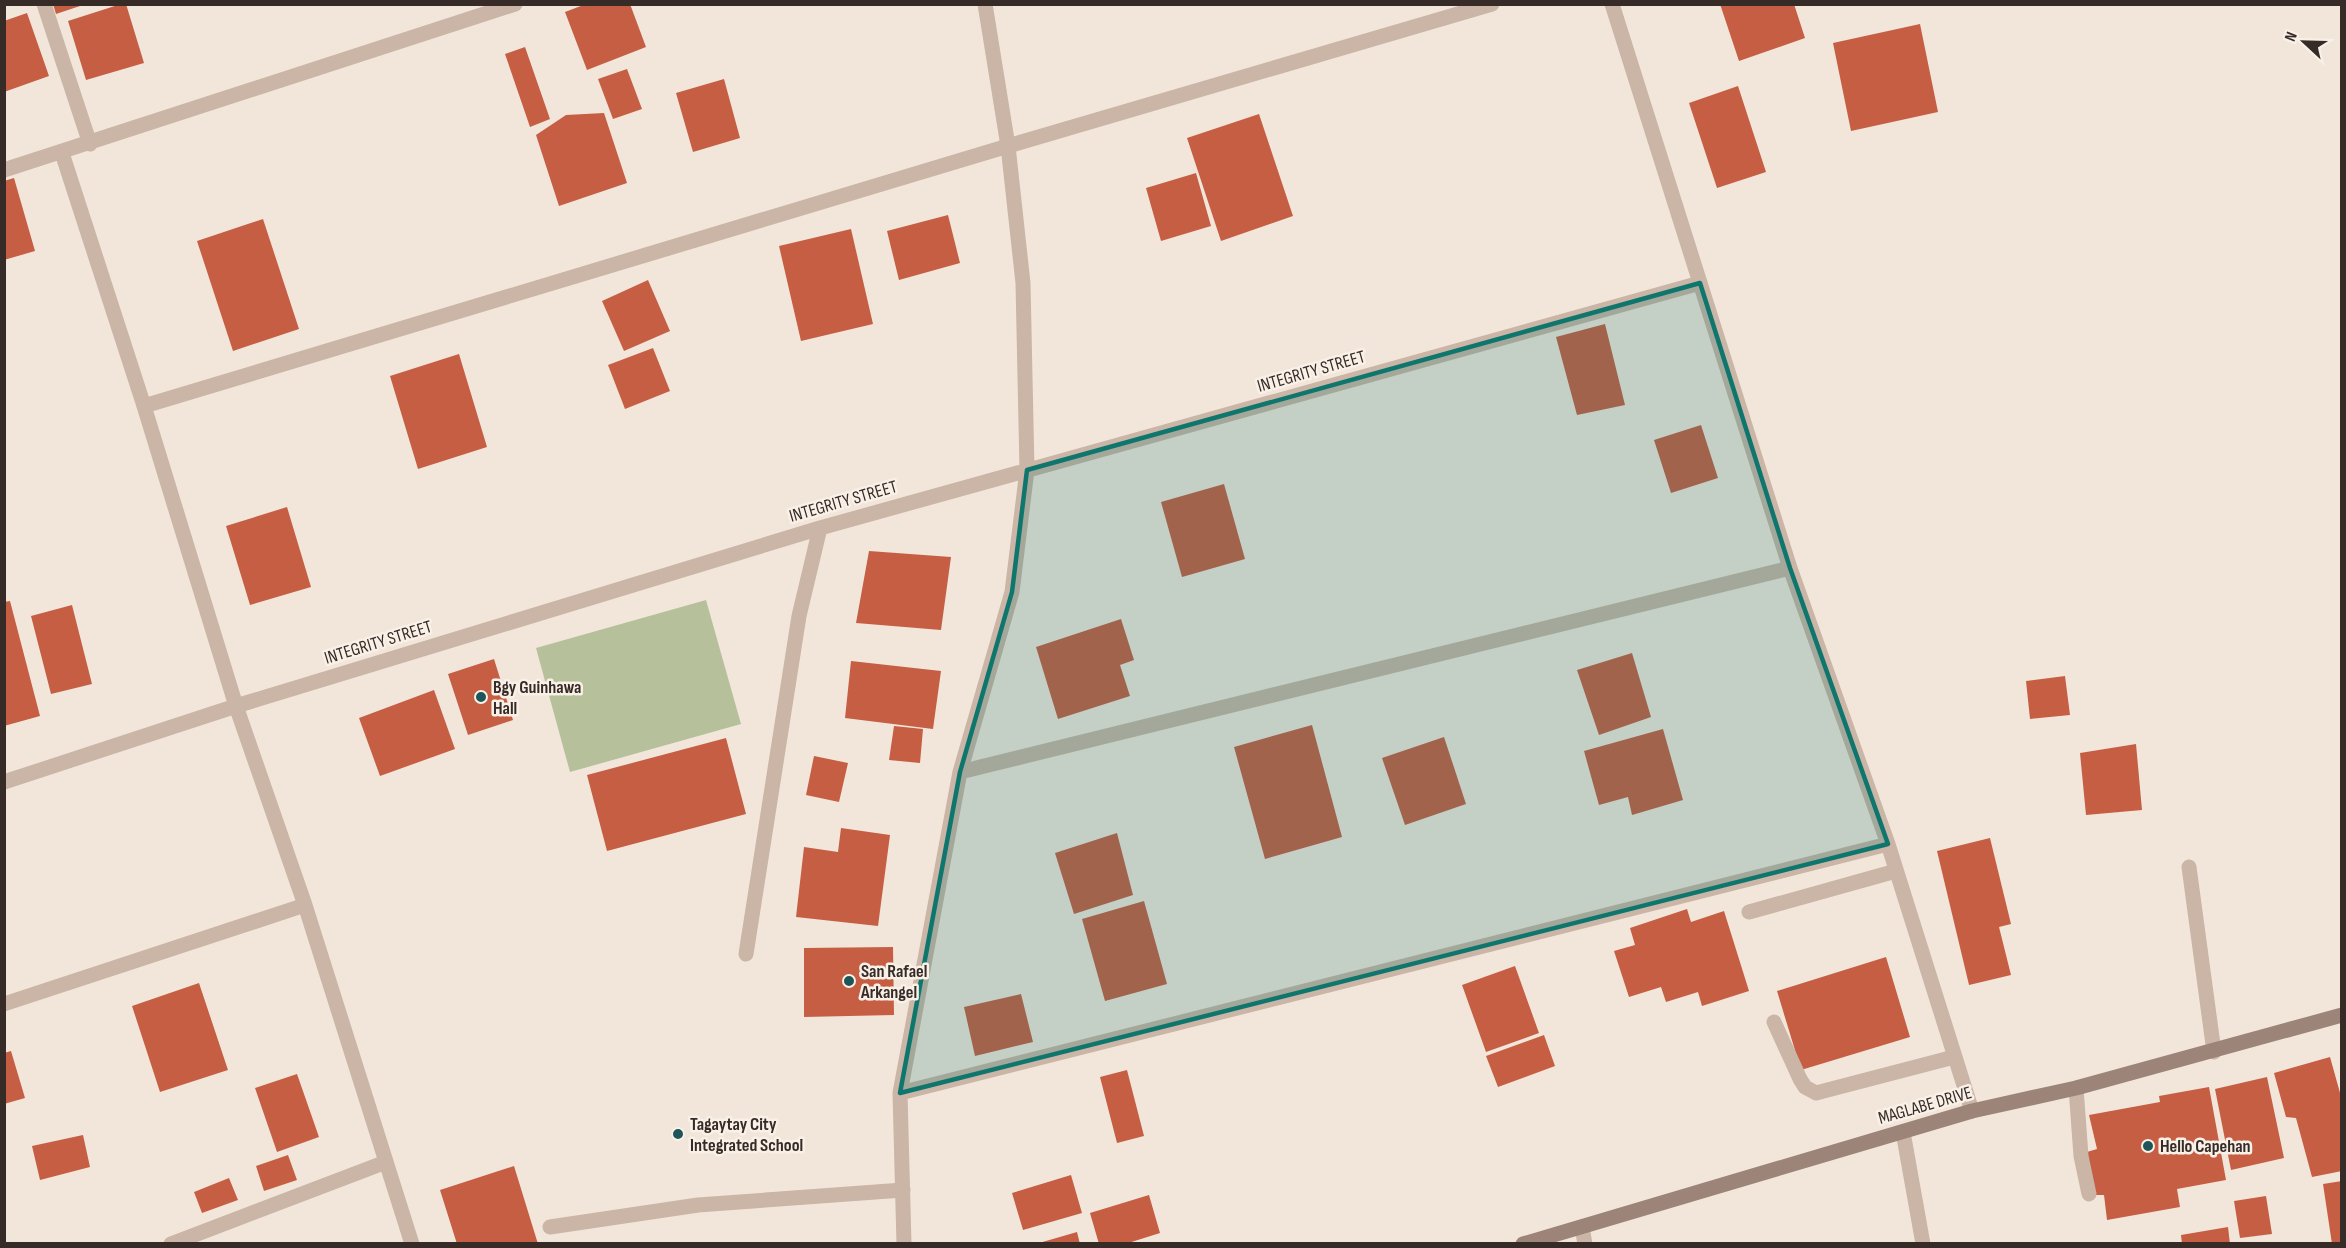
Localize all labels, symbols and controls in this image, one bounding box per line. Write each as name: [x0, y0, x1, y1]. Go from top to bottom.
north arrow: [2274, 12, 2334, 72]
text: N: [2281, 29, 2302, 44]
street label: INTEGRITY STREET: [1255, 346, 1368, 397]
street label: INTEGRITY STREET: [787, 476, 900, 527]
street label: INTEGRITY STREET: [322, 616, 434, 669]
place label: Bgy Guinhawa Hall: [493, 677, 581, 719]
marker: Bgy Guinhawa Hall: [474, 690, 488, 704]
place label: San Rafael Arkangel: [860, 961, 927, 1003]
marker: San Rafael Arkangel: [842, 974, 856, 988]
street label: MAGLABE DRIVE: [1876, 1082, 1974, 1129]
place label: Tagaytay City Integrated School: [690, 1114, 803, 1156]
marker: Tagaytay City Integrated School: [671, 1127, 685, 1141]
place label: Hello Capehan: [2160, 1136, 2251, 1157]
marker: Hello Capehan: [2141, 1139, 2155, 1153]

